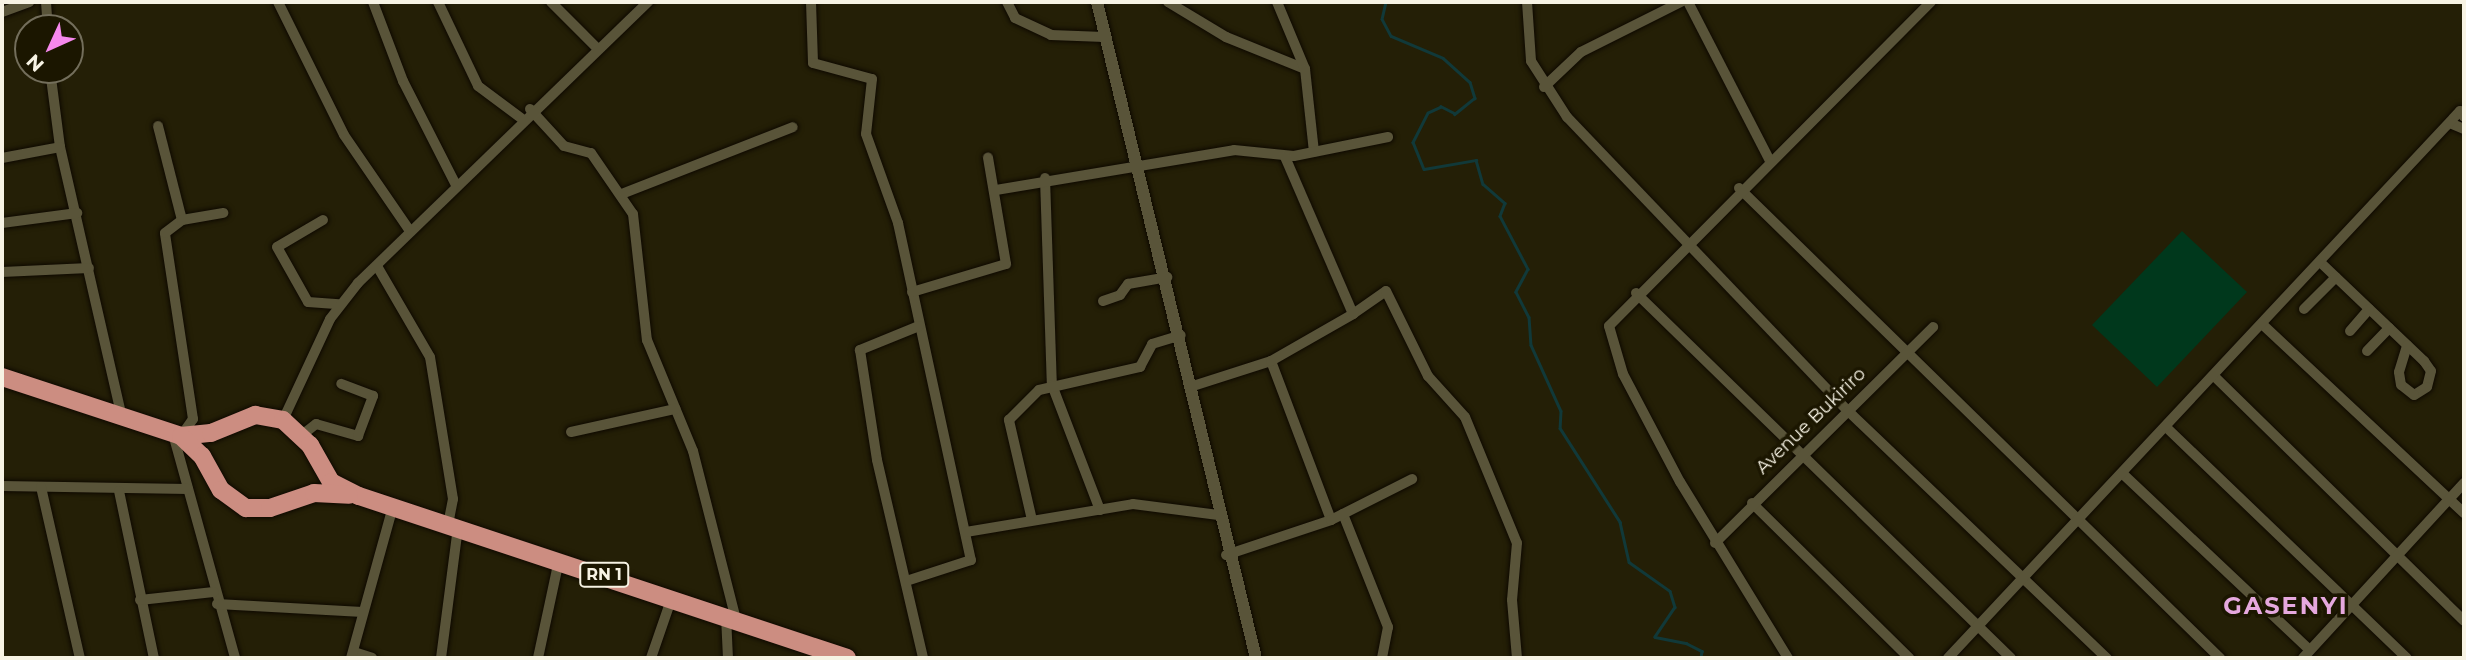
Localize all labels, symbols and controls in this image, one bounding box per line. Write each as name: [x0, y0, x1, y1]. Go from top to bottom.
north arrow: [14, 14, 84, 84]
text: N: [22, 49, 49, 76]
street label: Avenue Bukiriro: [1752, 363, 1870, 479]
road number: RN 1: [578, 562, 630, 588]
district label: GASENYI: [2224, 592, 2348, 620]

